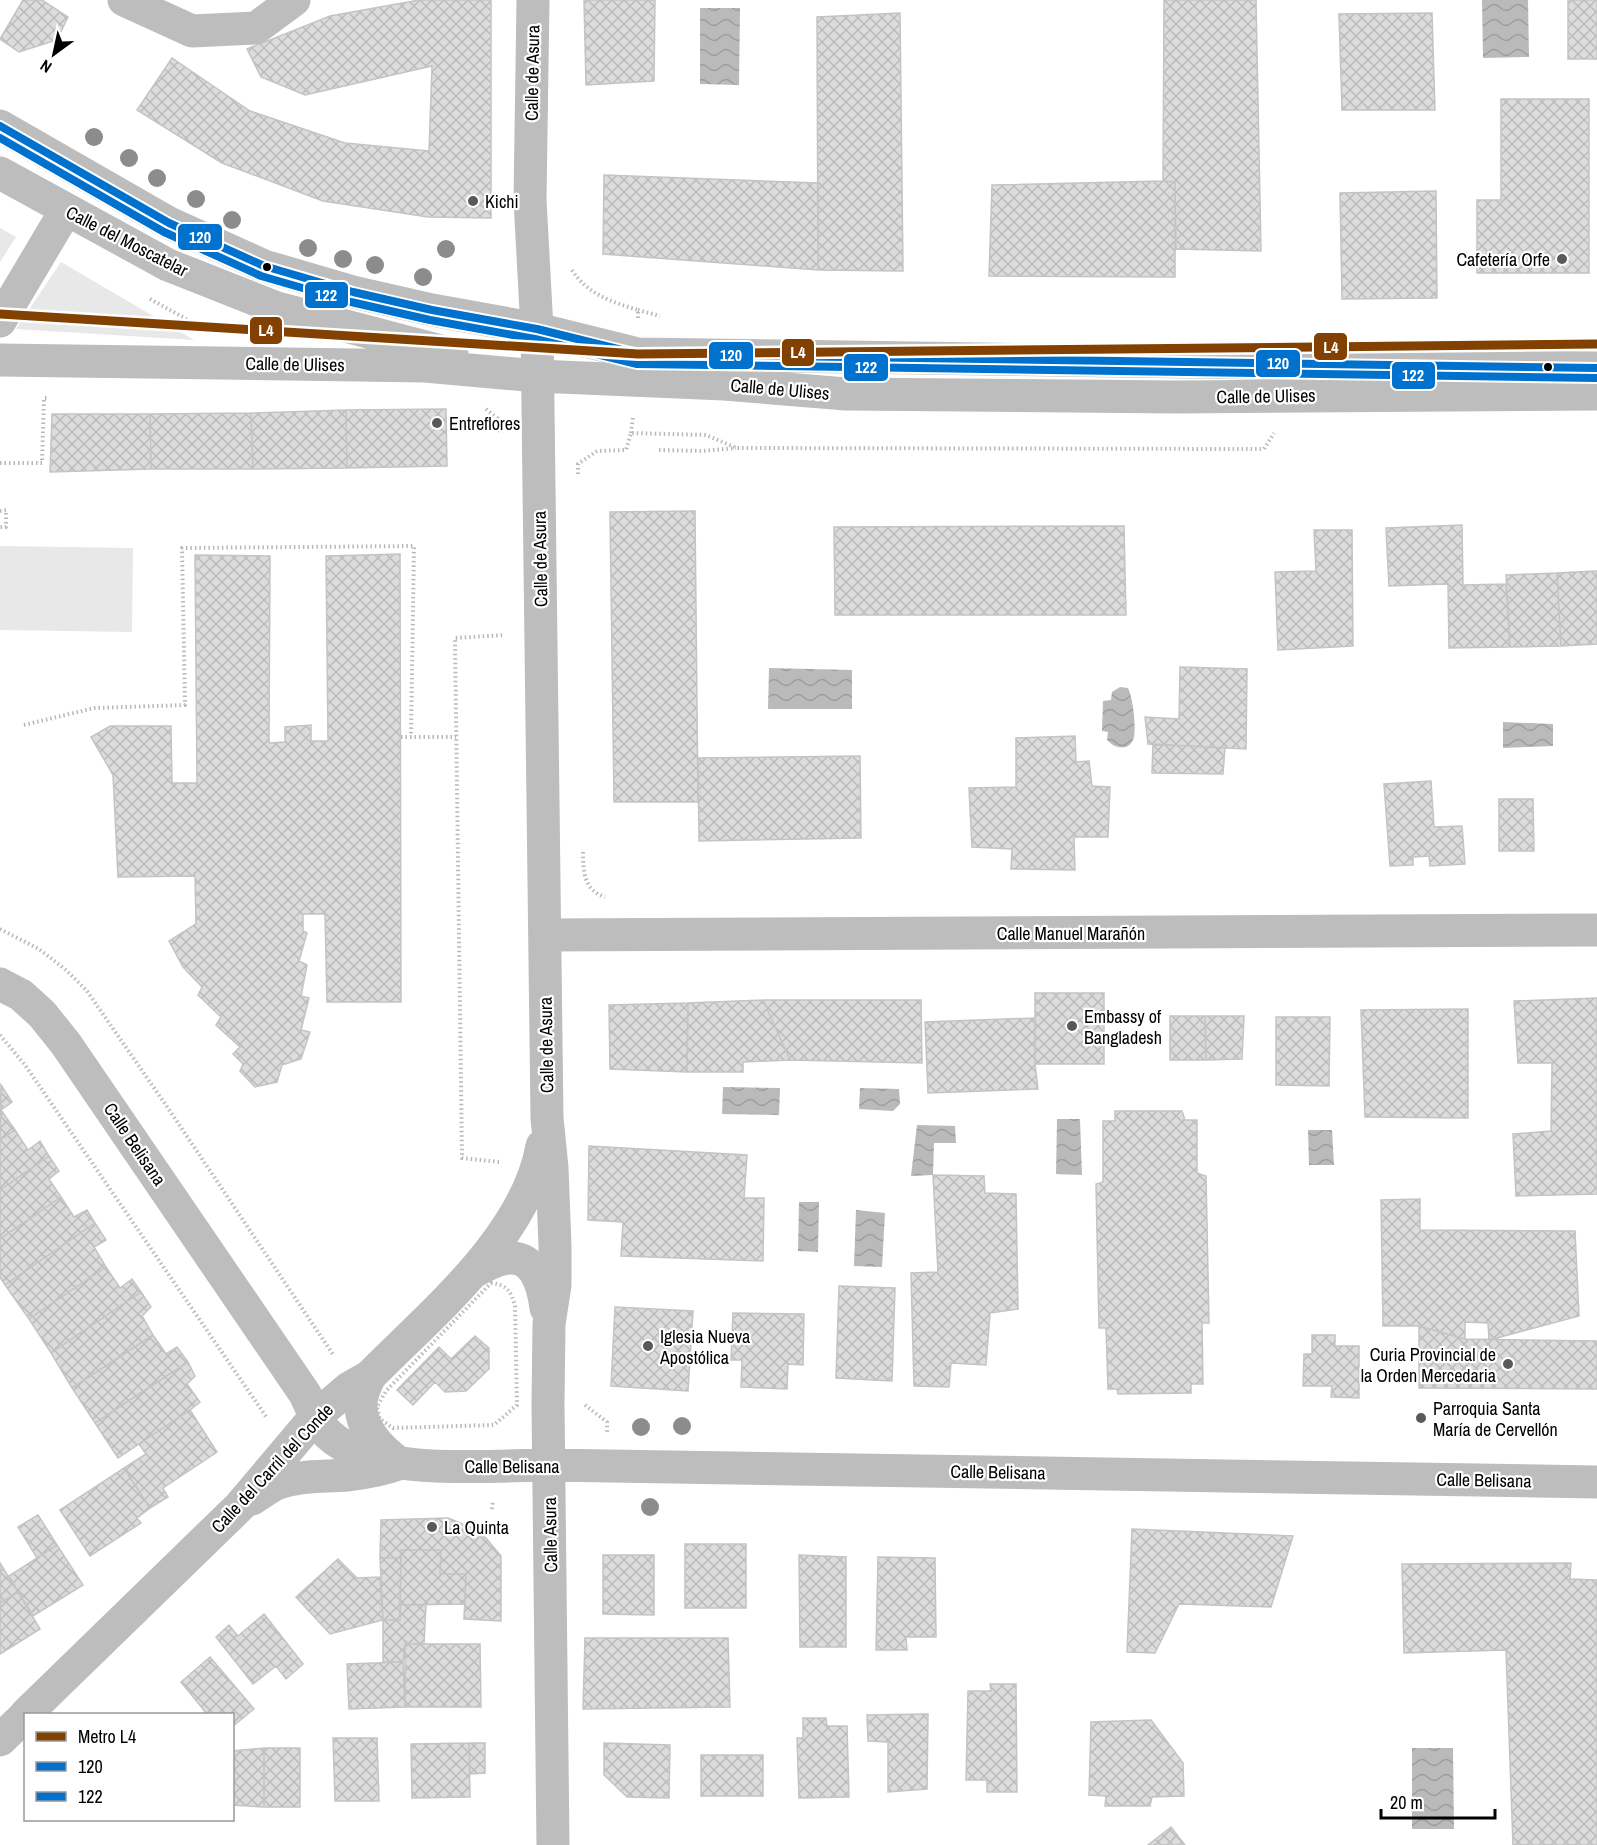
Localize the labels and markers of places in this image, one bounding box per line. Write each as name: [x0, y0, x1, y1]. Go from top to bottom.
place label: Kichi: [485, 189, 519, 214]
marker: Kichi: [466, 194, 480, 208]
place label: Cafetería Orfe: [1456, 247, 1550, 272]
marker: Cafetería Orfe: [1555, 252, 1569, 266]
unlabelled marker: [261, 261, 273, 273]
unlabelled marker: [1542, 361, 1554, 373]
place label: Entreflores: [449, 411, 520, 436]
marker: Entreflores: [430, 416, 444, 430]
place label: Embassy of Bangladesh: [1084, 1004, 1162, 1050]
marker: Embassy of Bangladesh: [1065, 1019, 1079, 1033]
place label: Iglesia Nueva Apostólica: [659, 1324, 750, 1370]
marker: Iglesia Nueva Apostólica: [641, 1339, 655, 1353]
place label: Curia Provincial de la Orden Mercedaria: [1361, 1342, 1496, 1388]
marker: Curia Provincial de la Orden Mercedaria: [1501, 1357, 1515, 1371]
place label: Parroquia Santa María de Cervellón: [1433, 1396, 1558, 1442]
marker: Parroquia Santa María de Cervellón: [1414, 1411, 1428, 1425]
place label: La Quinta: [444, 1515, 509, 1540]
marker: La Quinta: [425, 1520, 439, 1534]

